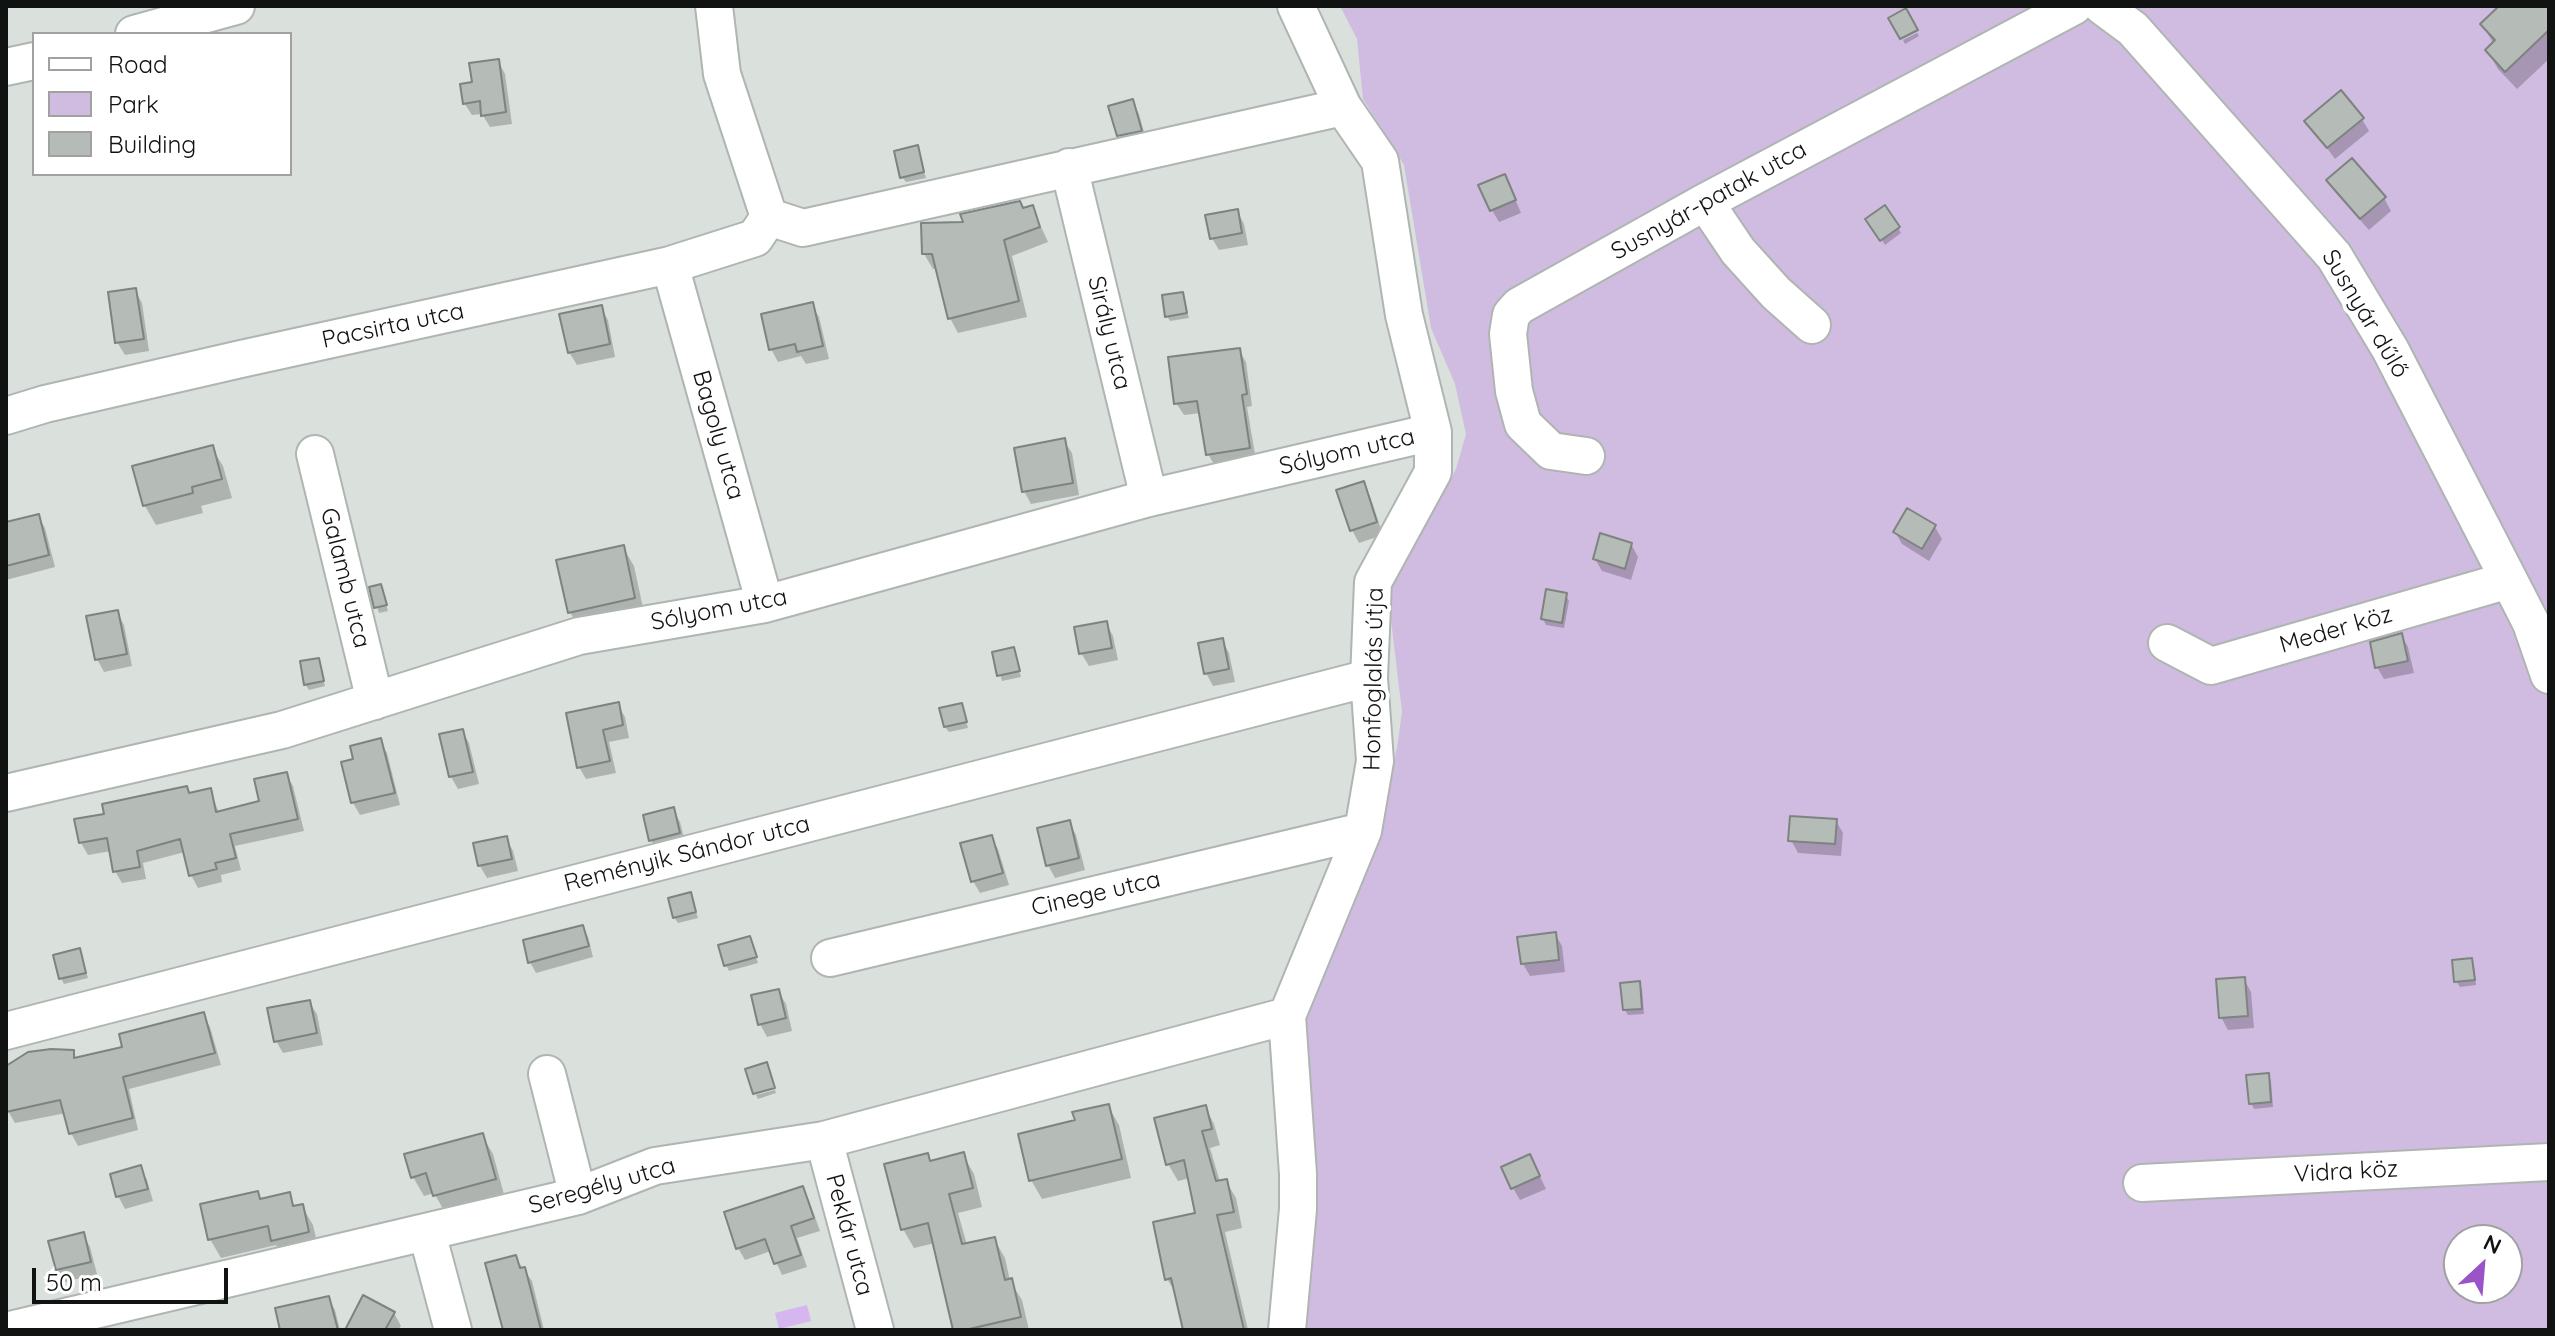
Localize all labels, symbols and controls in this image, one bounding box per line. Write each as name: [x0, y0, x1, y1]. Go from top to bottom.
legend: [32, 32, 292, 176]
text: Road: [108, 49, 168, 79]
text: Park: [108, 89, 159, 119]
text: Building: [108, 129, 196, 159]
street label: Susnyár-patak utca: [1606, 135, 1812, 267]
street label: Susnyár dűlő: [2315, 245, 2415, 383]
street label: Sirály utca: [1081, 273, 1137, 393]
street label: Pacsirta utca: [319, 297, 467, 355]
street label: Bagoly utca: [686, 367, 750, 503]
street label: Sólyom utca: [1276, 422, 1418, 482]
street label: Galamb utca: [314, 505, 376, 651]
street label: Sólyom utca: [648, 583, 790, 637]
street label: Honfoglalás útja: [1358, 587, 1390, 771]
street label: Meder köz: [2276, 600, 2396, 660]
street label: Reményik Sándor utca: [561, 810, 813, 898]
street label: Cinege utca: [1029, 865, 1163, 923]
street label: Seregély utca: [525, 1151, 679, 1221]
street label: Vidra köz: [2293, 1155, 2399, 1189]
street label: Peklár utca: [819, 1171, 879, 1299]
north arrow: [2443, 1224, 2523, 1304]
text: N: [2479, 1228, 2506, 1260]
scale bar: [36, 1252, 232, 1302]
text: 50 m: [46, 1267, 102, 1297]

